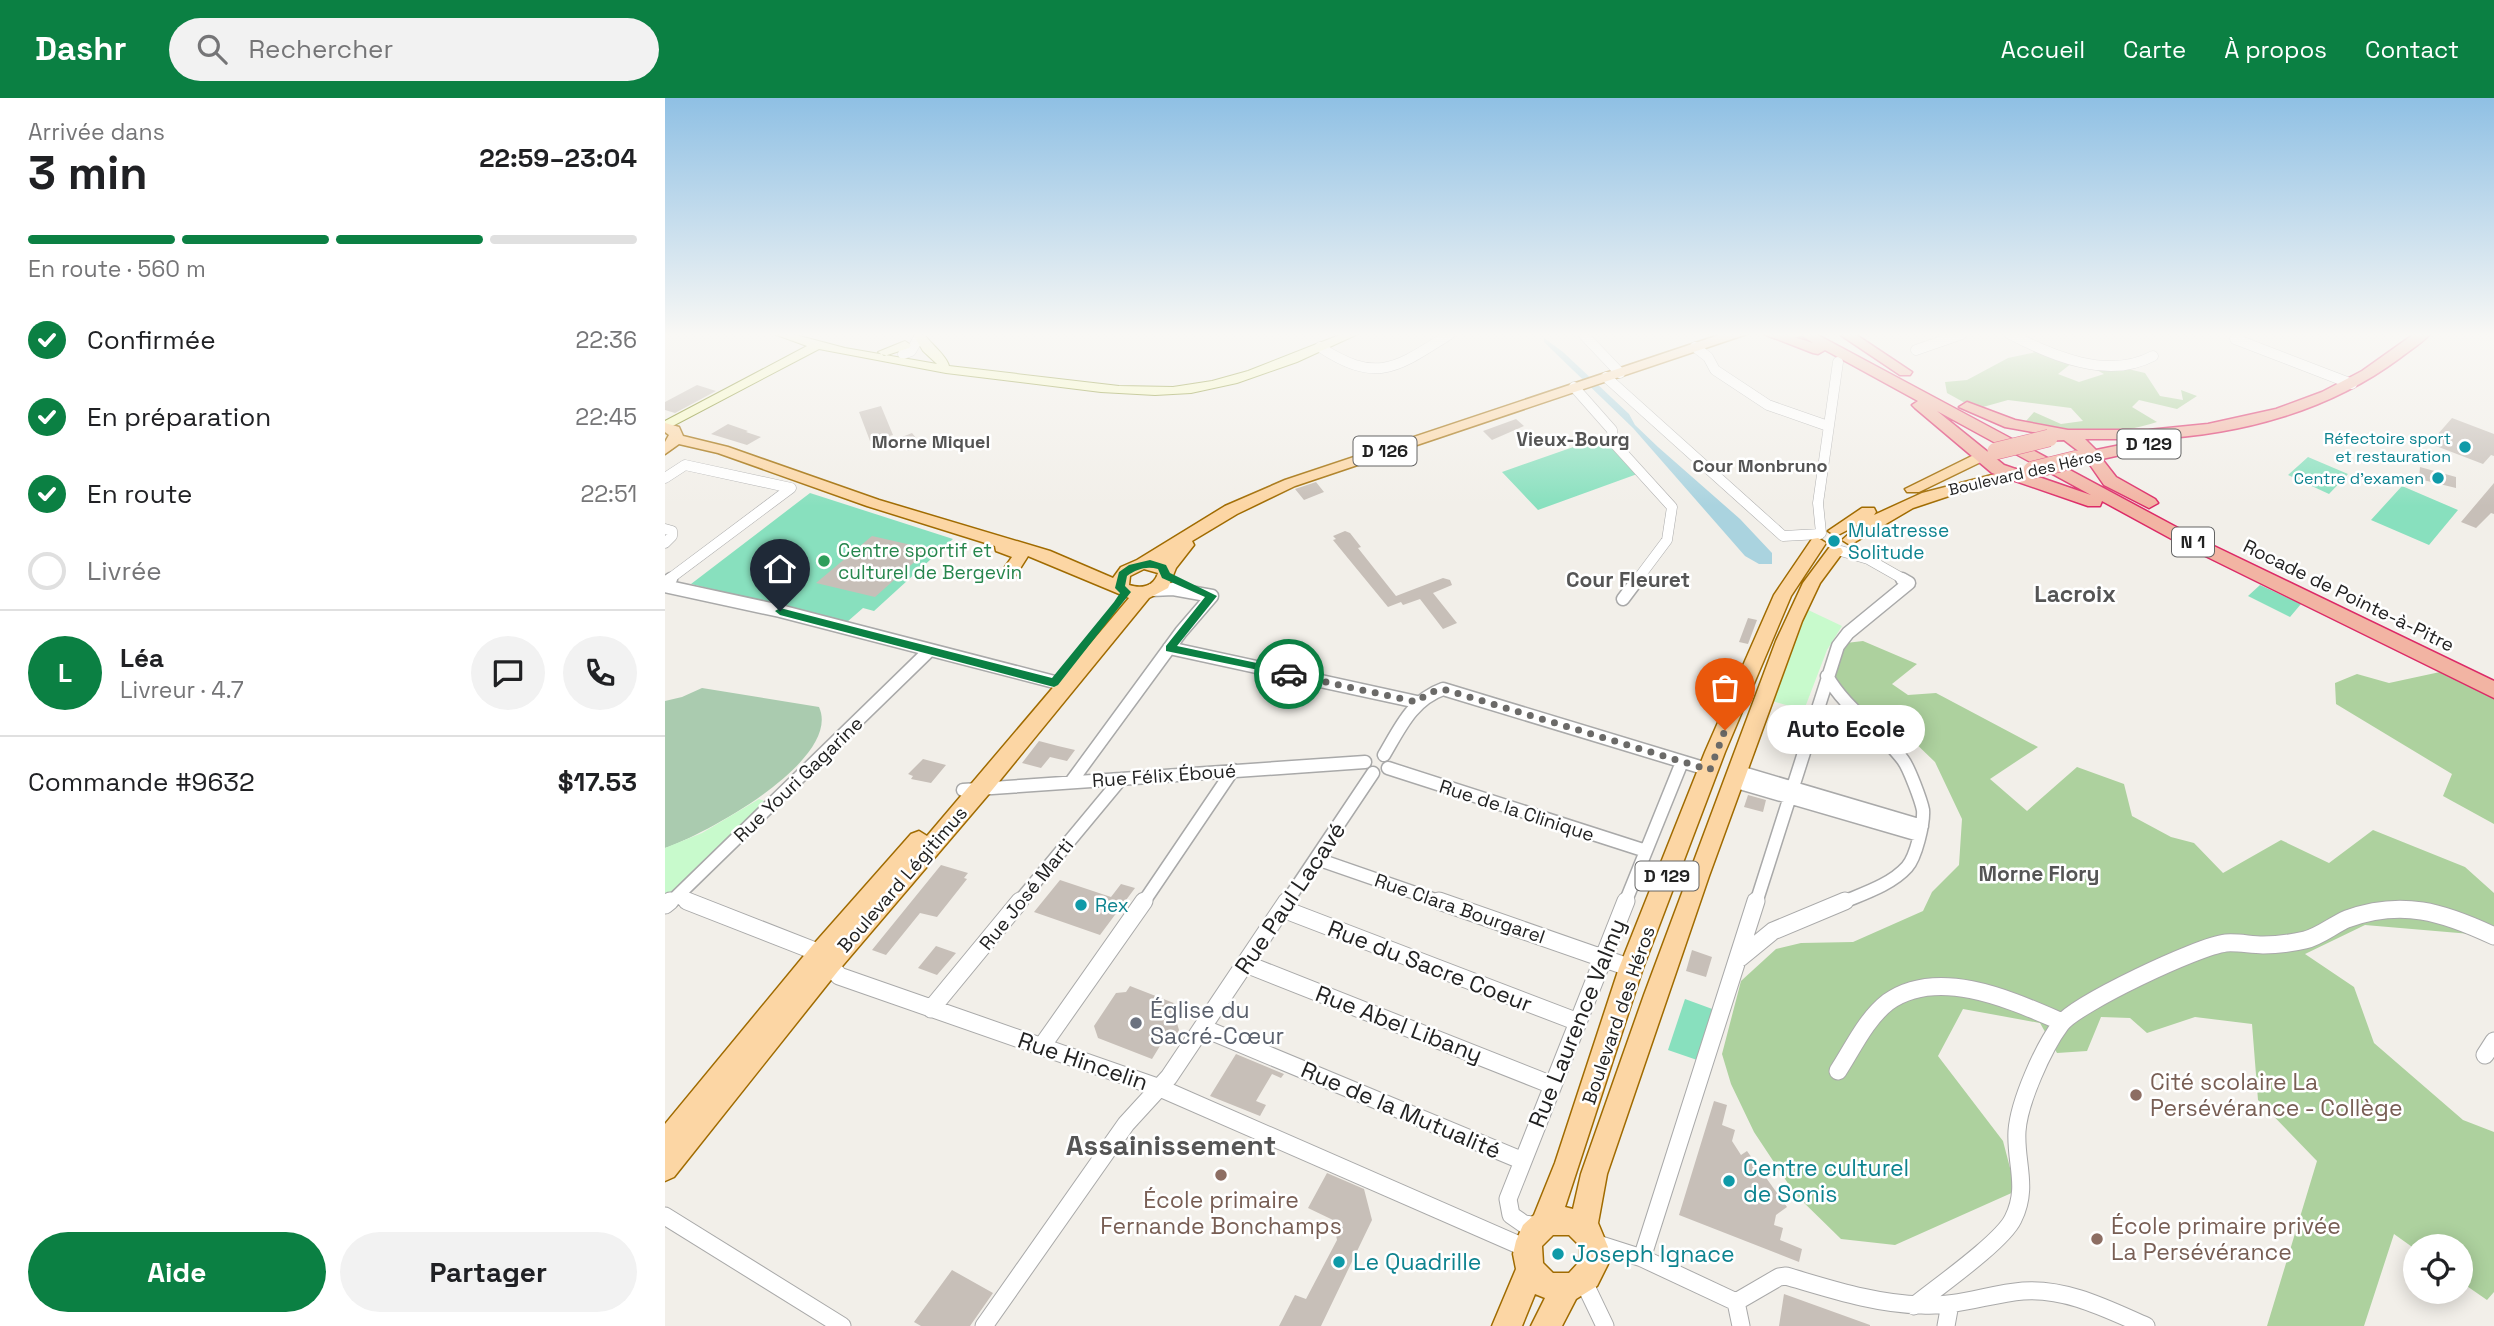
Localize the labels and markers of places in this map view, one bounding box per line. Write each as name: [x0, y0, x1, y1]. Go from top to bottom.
place label: Réfectoire sport et restauration: [2324, 428, 2451, 467]
marker: Réfectoire sport et restauration: [2457, 439, 2473, 455]
place label: Centre d'examen: [2294, 468, 2424, 489]
marker: Centre d'examen: [2430, 470, 2446, 486]
place label: Mulatresse Solitude: [1848, 518, 1949, 565]
marker: Mulatresse Solitude: [1826, 533, 1842, 549]
place label: Centre sportif et culturel de Bergevin: [838, 538, 1022, 585]
pin: [750, 539, 810, 611]
marker: Centre sportif et culturel de Bergevin: [816, 553, 832, 569]
pin: [1695, 658, 1755, 730]
callout: Auto Ecole: [1767, 706, 1925, 754]
place label: Rex: [1095, 893, 1129, 918]
marker: Rex: [1073, 897, 1089, 913]
place label: Église du Sacré-Cœur: [1150, 995, 1284, 1051]
marker: Église du Sacré-Cœur: [1128, 1015, 1144, 1031]
place label: Cité scolaire La Persévérance - Collège: [2150, 1067, 2403, 1123]
marker: Cité scolaire La Persévérance - Collège: [2128, 1087, 2144, 1103]
place label: Centre culturel de Sonis: [1743, 1153, 1909, 1209]
marker: École primaire Fernande Bonchamps: [1213, 1167, 1229, 1183]
marker: Centre culturel de Sonis: [1721, 1173, 1737, 1189]
place label: École primaire Fernande Bonchamps: [1100, 1185, 1342, 1241]
place label: École primaire privée La Persévérance: [2111, 1211, 2341, 1267]
marker: École primaire privée La Persévérance: [2089, 1231, 2105, 1247]
place label: Joseph Ignace: [1572, 1239, 1735, 1269]
marker: Joseph Ignace: [1550, 1246, 1566, 1262]
place label: Le Quadrille: [1353, 1247, 1481, 1277]
marker: Le Quadrille: [1331, 1254, 1347, 1270]

